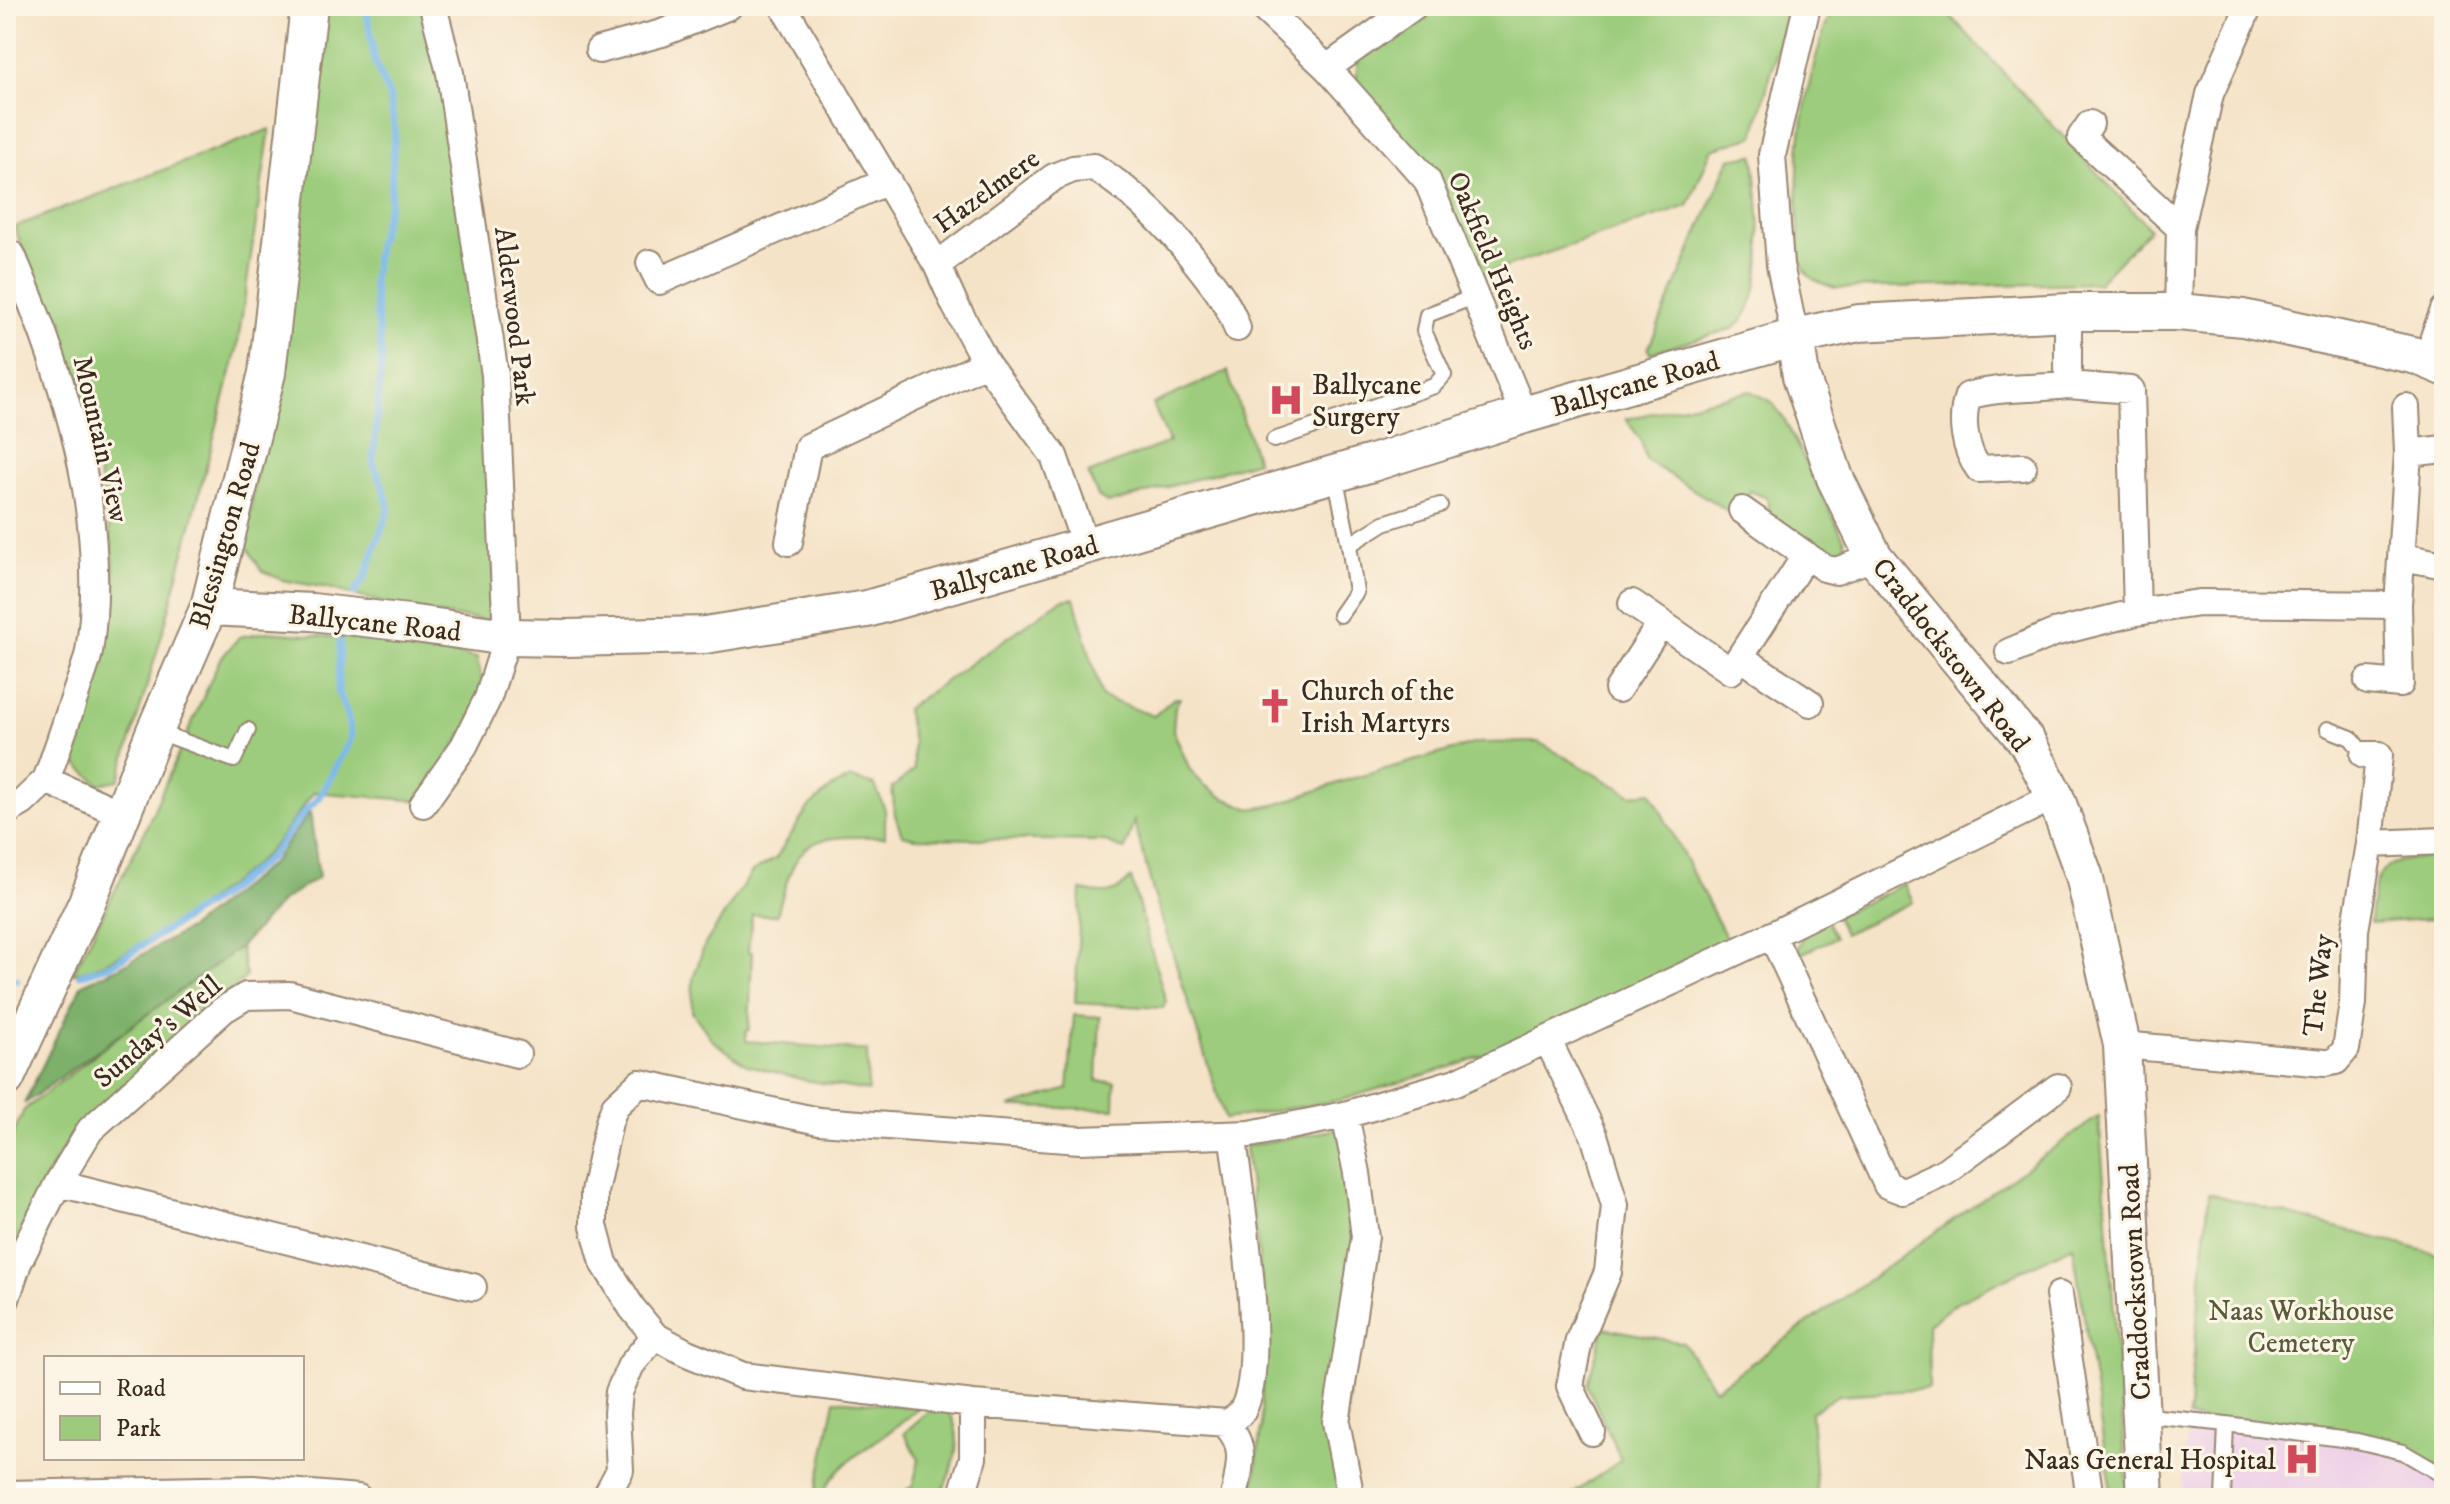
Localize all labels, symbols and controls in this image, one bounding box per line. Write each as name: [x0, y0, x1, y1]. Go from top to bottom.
street label: Hazelmere: [927, 141, 1047, 241]
street label: Oakfield Heights: [1439, 166, 1546, 355]
street label: Alderwood Park: [486, 225, 543, 408]
street label: Ballycane Road: [1547, 344, 1724, 425]
street label: Mountain View: [64, 353, 137, 526]
place label: Ballycane Surgery: [1312, 368, 1421, 435]
hospital icon: Ballycane Surgery: [1267, 381, 1305, 419]
street label: Blessington Road: [182, 438, 269, 633]
street label: Ballycane Road: [926, 528, 1103, 609]
street label: Craddockstown Road: [1864, 551, 2037, 759]
street label: Ballycane Road: [287, 597, 463, 650]
place label: Church of the Irish Martyrs: [1301, 674, 1454, 741]
church icon: Church of the Irish Martyrs: [1256, 687, 1294, 725]
street label: The Way: [2296, 932, 2341, 1038]
street label: Sunday's Well: [87, 968, 230, 1096]
street label: Craddockstown Road: [2112, 1163, 2159, 1401]
park label: Naas Workhouse Cemetery: [2208, 1294, 2394, 1361]
legend: [44, 1356, 304, 1460]
text: Road: [116, 1374, 166, 1404]
text: Park: [116, 1414, 161, 1444]
hospital icon: Naas General Hospital: [2283, 1440, 2321, 1478]
place label: Naas General Hospital: [2024, 1443, 2277, 1478]

